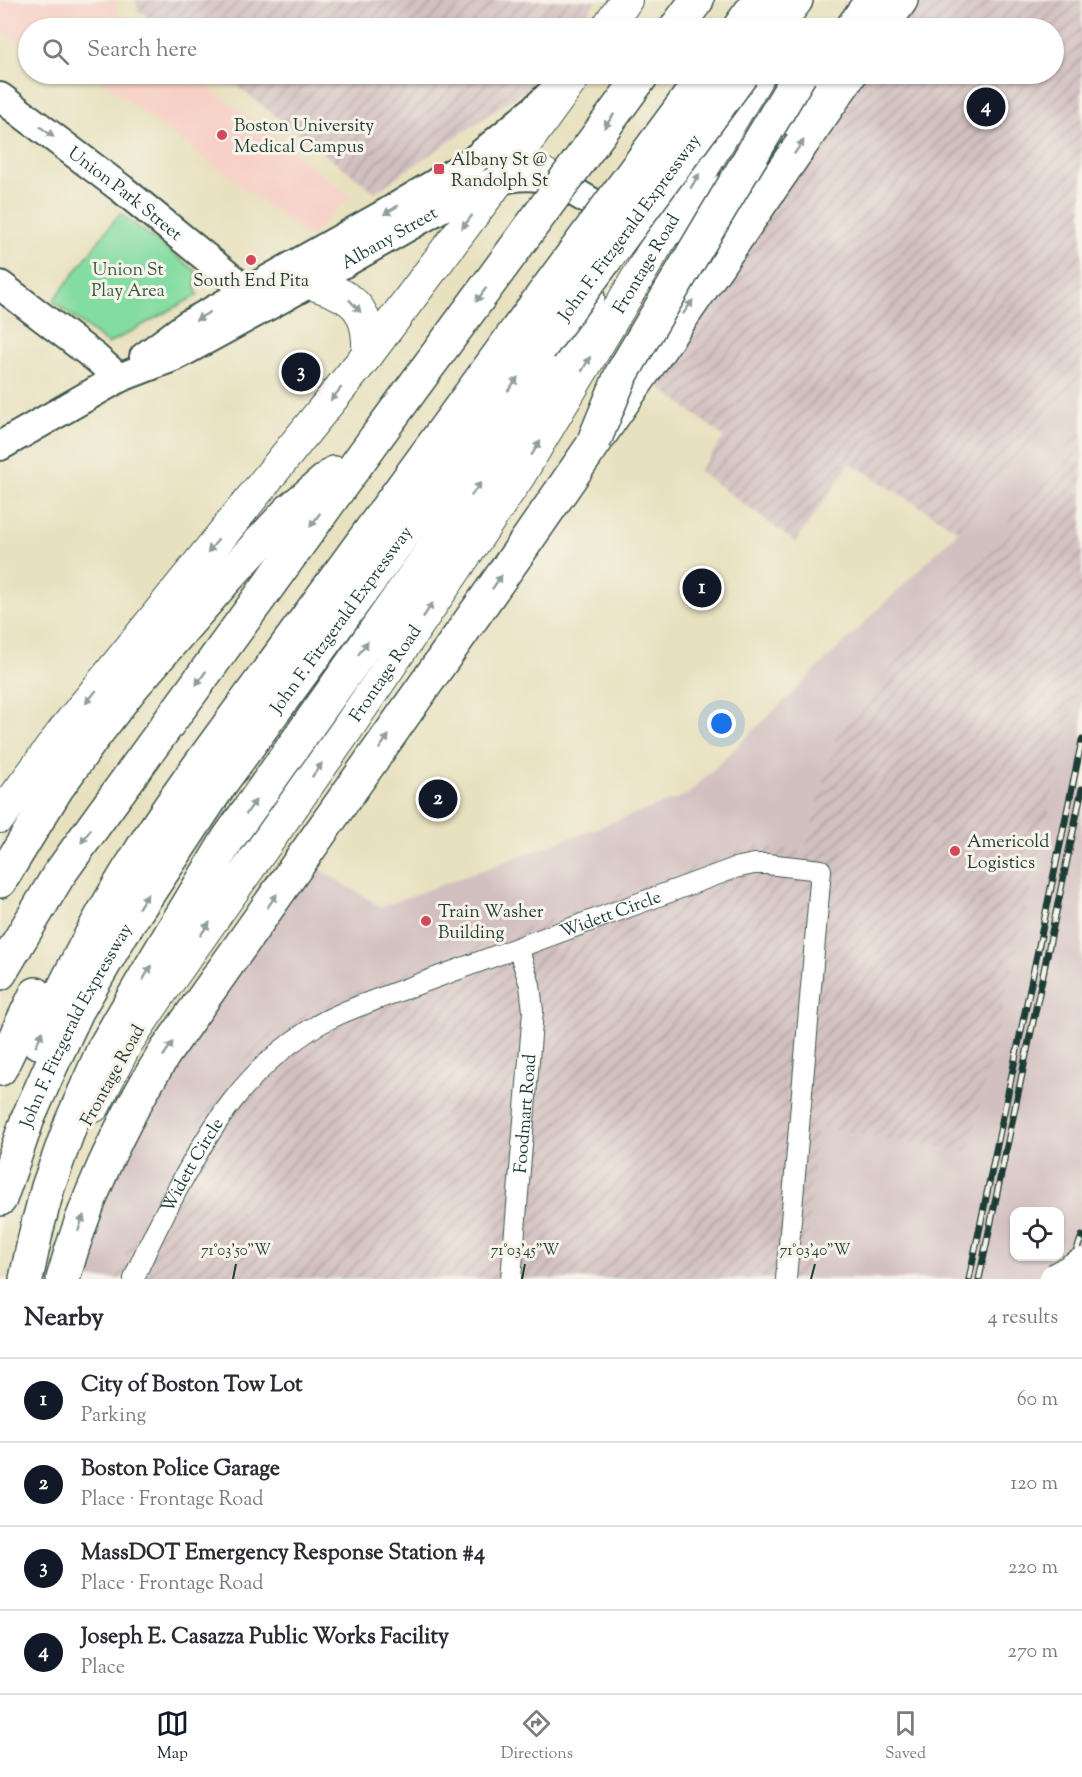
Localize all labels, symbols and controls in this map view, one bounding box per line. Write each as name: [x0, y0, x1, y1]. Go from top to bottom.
search box: [18, 18, 1064, 84]
icon: search: [39, 35, 72, 68]
text: Search here: [87, 35, 197, 67]
pin: 4: [966, 84, 1006, 130]
one-way arrow: [603, 113, 615, 128]
place label: Boston University Medical Campus: [234, 114, 374, 161]
one-way arrow: [38, 126, 54, 138]
marker: Boston University Medical Campus: [215, 128, 229, 142]
street label: John F. Fitzgerald Expressway: [552, 129, 708, 328]
one-way arrow: [793, 139, 805, 155]
street label: Union Park Street: [61, 141, 187, 248]
place label: Albany St @ Randolph St: [451, 148, 548, 195]
marker: Albany St @ Randolph St: [432, 162, 446, 176]
one-way arrow: [690, 173, 701, 189]
street label: Albany Street: [337, 201, 443, 277]
one-way arrow: [383, 205, 399, 216]
street label: Frontage Road: [608, 210, 688, 319]
one-way arrow: [461, 214, 473, 230]
marker: South End Pita: [244, 253, 258, 267]
park label: Union St Play Area: [91, 258, 165, 305]
place label: South End Pita: [193, 269, 309, 295]
one-way arrow: [475, 287, 487, 302]
one-way arrow: [348, 299, 362, 314]
one-way arrow: [682, 299, 694, 315]
one-way arrow: [194, 311, 211, 321]
pin: 3: [282, 350, 320, 394]
one-way arrow: [581, 356, 592, 372]
one-way arrow: [507, 376, 519, 392]
one-way arrow: [329, 386, 342, 402]
one-way arrow: [531, 440, 542, 456]
one-way arrow: [470, 481, 482, 497]
one-way arrow: [309, 511, 321, 527]
street label: John F. Fitzgerald Expressway: [264, 521, 420, 721]
one-way arrow: [207, 538, 220, 554]
pin: 1: [682, 566, 722, 610]
one-way arrow: [491, 575, 503, 591]
one-way arrow: [422, 602, 433, 618]
street label: Frontage Road: [344, 621, 429, 728]
one-way arrow: [357, 640, 369, 656]
one-way arrow: [195, 670, 207, 685]
one-way arrow: [85, 690, 97, 705]
your location: [707, 709, 736, 738]
one-way arrow: [378, 734, 390, 750]
one-way arrow: [311, 763, 323, 779]
pin: 2: [418, 776, 458, 822]
one-way arrow: [244, 800, 256, 815]
one-way arrow: [80, 827, 92, 843]
place label: Americold Logistics: [967, 830, 1049, 877]
marker: Americold Logistics: [948, 844, 962, 858]
street label: Widett Circle: [557, 885, 665, 946]
one-way arrow: [137, 892, 148, 909]
one-way arrow: [266, 893, 277, 909]
place label: Train Washer Building: [438, 900, 544, 947]
marker: Train Washer Building: [419, 914, 433, 928]
street label: John F. Fitzgerald Expressway: [14, 919, 140, 1132]
one-way arrow: [199, 922, 211, 938]
one-way arrow: [142, 965, 153, 981]
street label: Frontage Road: [75, 1021, 152, 1131]
one-way arrow: [34, 1030, 44, 1048]
one-way arrow: [162, 1041, 173, 1058]
street label: Foodmart Road: [509, 1053, 544, 1174]
street label: Widett Circle: [156, 1113, 231, 1218]
map controls: [1010, 1207, 1064, 1261]
button: locate: [1010, 1207, 1064, 1261]
one-way arrow: [76, 1214, 86, 1232]
text: 71°03'50"W: [201, 1241, 271, 1262]
text: 71°03'45"W: [491, 1241, 560, 1262]
text: 71°03'40"W: [780, 1241, 851, 1262]
text: Nearby: [24, 1300, 104, 1337]
text: 4 results: [987, 1304, 1058, 1333]
text: City of Boston Tow Lot: [81, 1370, 303, 1402]
text: 1: [40, 1386, 47, 1415]
text: 60 m: [1017, 1386, 1058, 1415]
text: Parking: [81, 1402, 146, 1431]
text: Boston Police Garage: [81, 1454, 280, 1486]
text: 2: [39, 1470, 48, 1499]
text: 120 m: [1010, 1470, 1058, 1499]
text: Place · Frontage Road: [81, 1486, 264, 1515]
text: MassDOT Emergency Response Station #4: [81, 1538, 485, 1570]
text: 3: [39, 1554, 48, 1583]
text: 220 m: [1008, 1554, 1058, 1583]
text: Place · Frontage Road: [81, 1570, 264, 1599]
text: Joseph E. Casazza Public Works Facility: [81, 1622, 449, 1654]
text: 4: [38, 1638, 49, 1667]
text: 270 m: [1008, 1638, 1058, 1667]
text: Place: [81, 1654, 125, 1683]
tab: Map: [156, 1707, 189, 1766]
tab: Directions: [501, 1707, 573, 1766]
tab: Saved: [885, 1707, 926, 1766]

